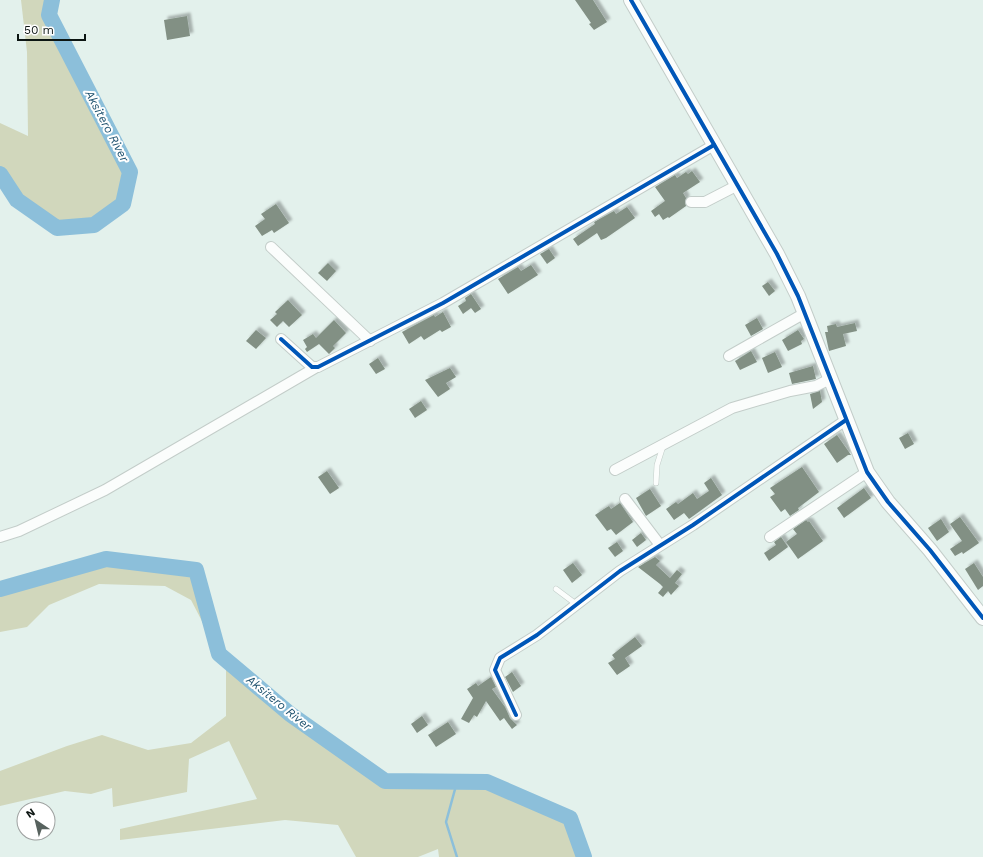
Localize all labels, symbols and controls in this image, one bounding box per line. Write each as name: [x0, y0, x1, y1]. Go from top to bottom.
scale bar: [18, 16, 85, 42]
text: 50 m: [24, 23, 54, 37]
water label: Aksitero River: [82, 87, 132, 165]
water label: Aksitero River: [243, 672, 315, 734]
north arrow: [16, 801, 56, 841]
text: N: [23, 806, 38, 821]

